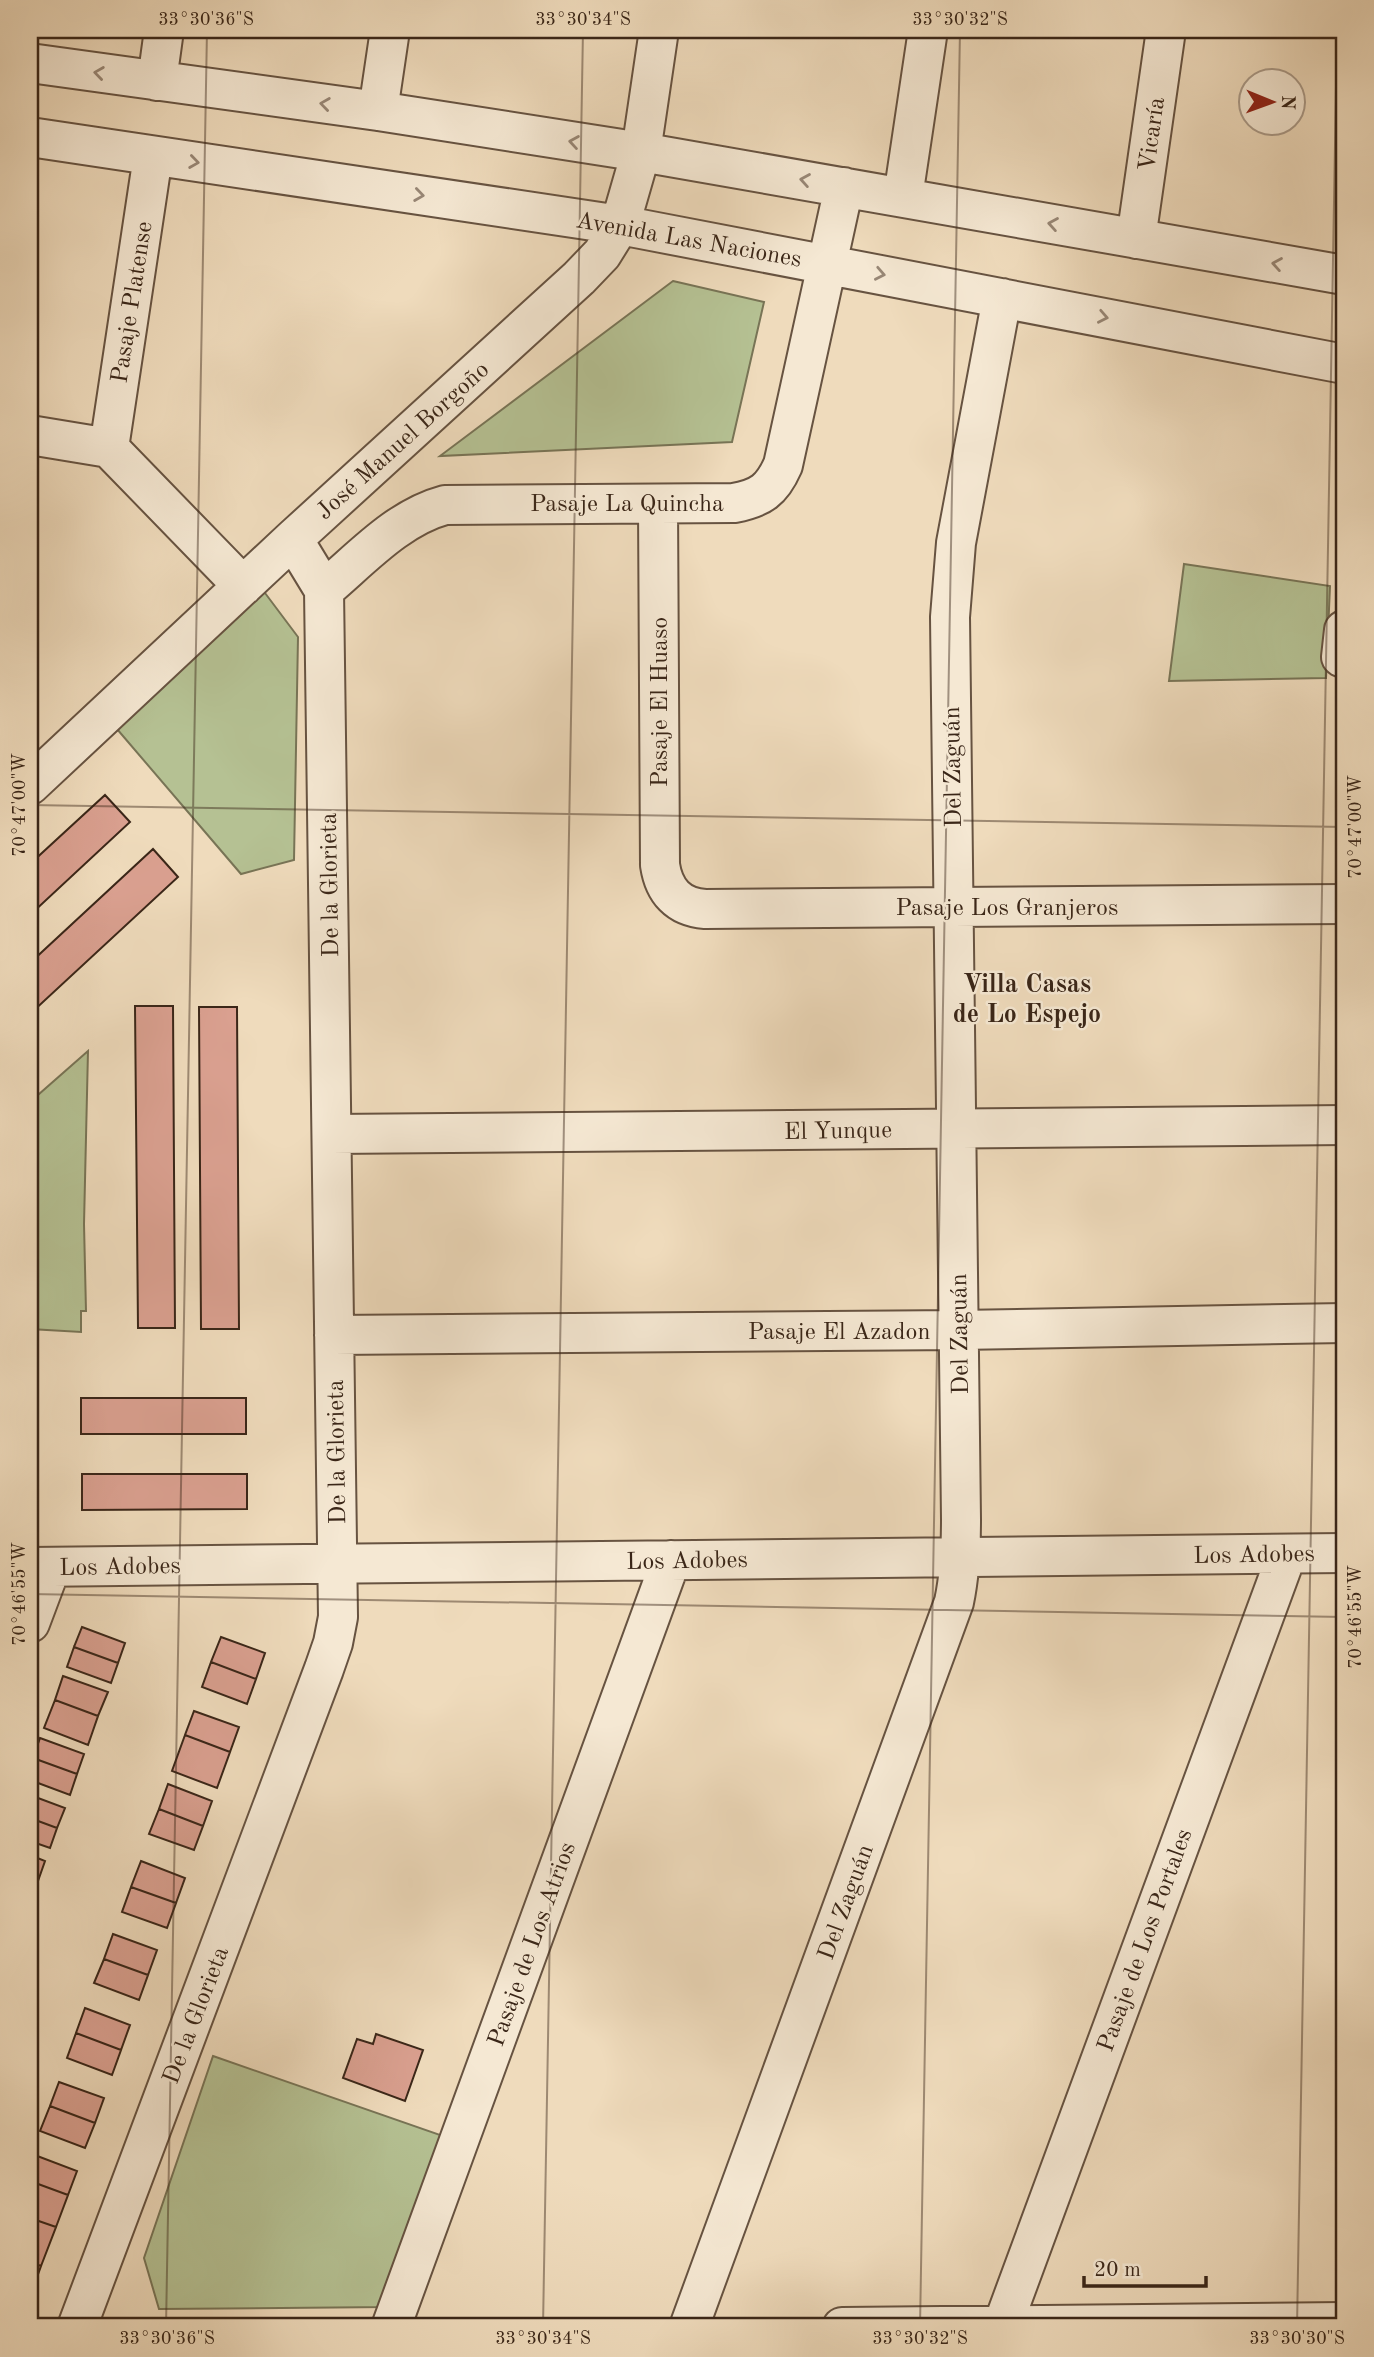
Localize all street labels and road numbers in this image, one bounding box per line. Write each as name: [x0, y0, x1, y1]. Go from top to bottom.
street label: Vicaría: [1136, 96, 1170, 173]
street label: Avenida Las Naciones: [574, 209, 803, 273]
street label: Pasaje Platense: [108, 220, 158, 385]
street label: José Manuel Borgoño: [312, 358, 494, 525]
street label: Pasaje La Quincha: [530, 493, 724, 517]
street label: Pasaje El Huaso: [649, 617, 673, 787]
street label: Del Zaguán: [941, 706, 967, 828]
street label: De la Glorieta: [318, 812, 344, 958]
street label: Pasaje Los Granjeros: [896, 897, 1118, 921]
street label: El Yunque: [784, 1119, 892, 1145]
street label: Del Zaguán: [948, 1273, 974, 1395]
street label: Pasaje El Azadon: [748, 1321, 930, 1345]
street label: De la Glorieta: [325, 1379, 351, 1525]
street label: Los Adobes: [1193, 1543, 1315, 1569]
street label: Los Adobes: [626, 1549, 748, 1575]
street label: Los Adobes: [59, 1555, 181, 1581]
street label: Pasaje de Los Portales: [1094, 1826, 1197, 2055]
street label: Pasaje de Los Atrios: [485, 1839, 581, 2050]
street label: Del Zaguán: [815, 1842, 879, 1964]
street label: De la Glorieta: [160, 1944, 234, 2088]

